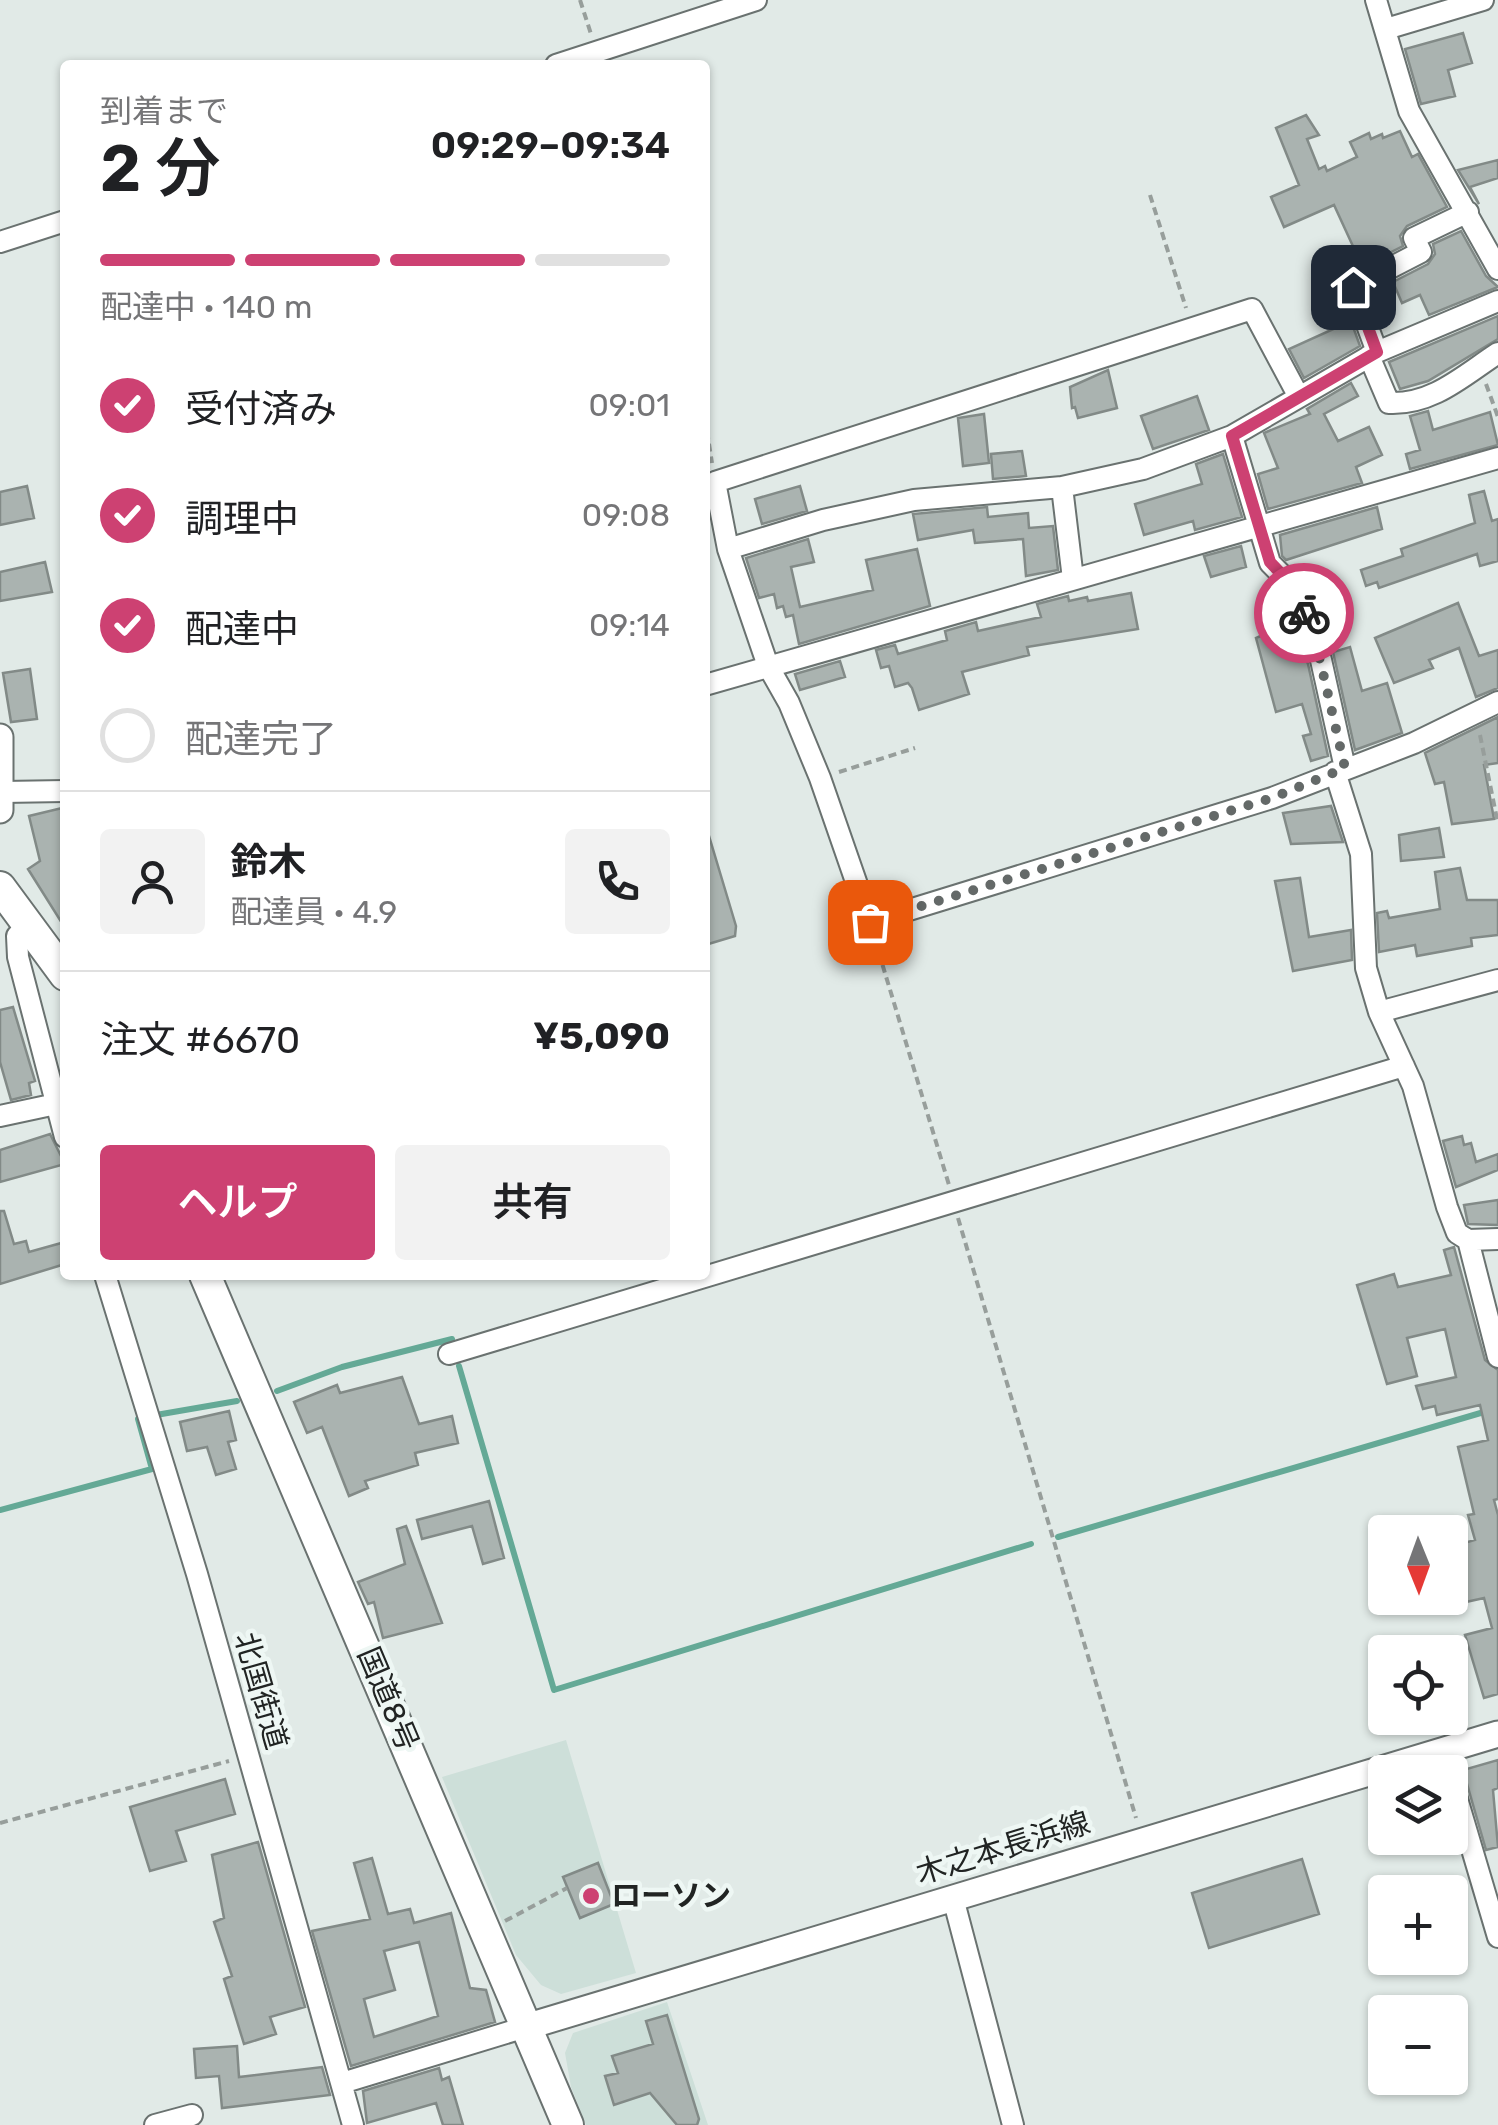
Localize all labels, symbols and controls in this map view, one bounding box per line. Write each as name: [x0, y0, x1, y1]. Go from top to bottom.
text: 到着まで: [100, 92, 228, 130]
text: 09:29–09:34: [431, 122, 670, 168]
text: 2 分: [100, 130, 221, 207]
pin: [1311, 245, 1396, 330]
icon: home: [1326, 260, 1381, 315]
text: 配達中 · 140 m: [100, 288, 312, 326]
icon: check: [100, 378, 155, 433]
text: 受付済み: [185, 386, 337, 432]
text: 09:01: [588, 386, 670, 424]
icon: check: [100, 488, 155, 543]
text: 調理中: [185, 496, 299, 542]
text: 09:08: [582, 496, 670, 534]
courier: [1254, 563, 1354, 663]
icon: bike: [1277, 586, 1332, 641]
icon: check: [100, 598, 155, 653]
text: 配達中: [185, 606, 299, 652]
text: 09:14: [589, 606, 670, 644]
text: 配達完了: [185, 716, 337, 762]
button: person: [100, 829, 205, 934]
button: phone: [565, 829, 670, 934]
text: 鈴木: [230, 839, 306, 885]
pin: [828, 880, 913, 965]
text: 配達員 · 4.9: [230, 893, 397, 931]
icon: bag: [843, 895, 898, 950]
text: ¥5,090: [533, 1013, 670, 1059]
text: 注文 #6670: [100, 1017, 300, 1063]
button: ヘルプ: [100, 1145, 375, 1260]
button: 共有: [395, 1145, 670, 1260]
north arrow: [1368, 1515, 1468, 1615]
map controls: [1368, 1515, 1468, 2095]
street label: 北国街道: [227, 1628, 295, 1754]
button: locate: [1368, 1635, 1468, 1735]
street label: 国道8号: [350, 1642, 426, 1756]
button: layers: [1368, 1755, 1468, 1855]
street label: 木之本長浜線: [912, 1804, 1094, 1892]
button: +: [1368, 1875, 1468, 1975]
place label: ローソン: [611, 1878, 731, 1914]
marker: ローソン: [580, 1885, 602, 1907]
button: −: [1368, 1995, 1468, 2095]

